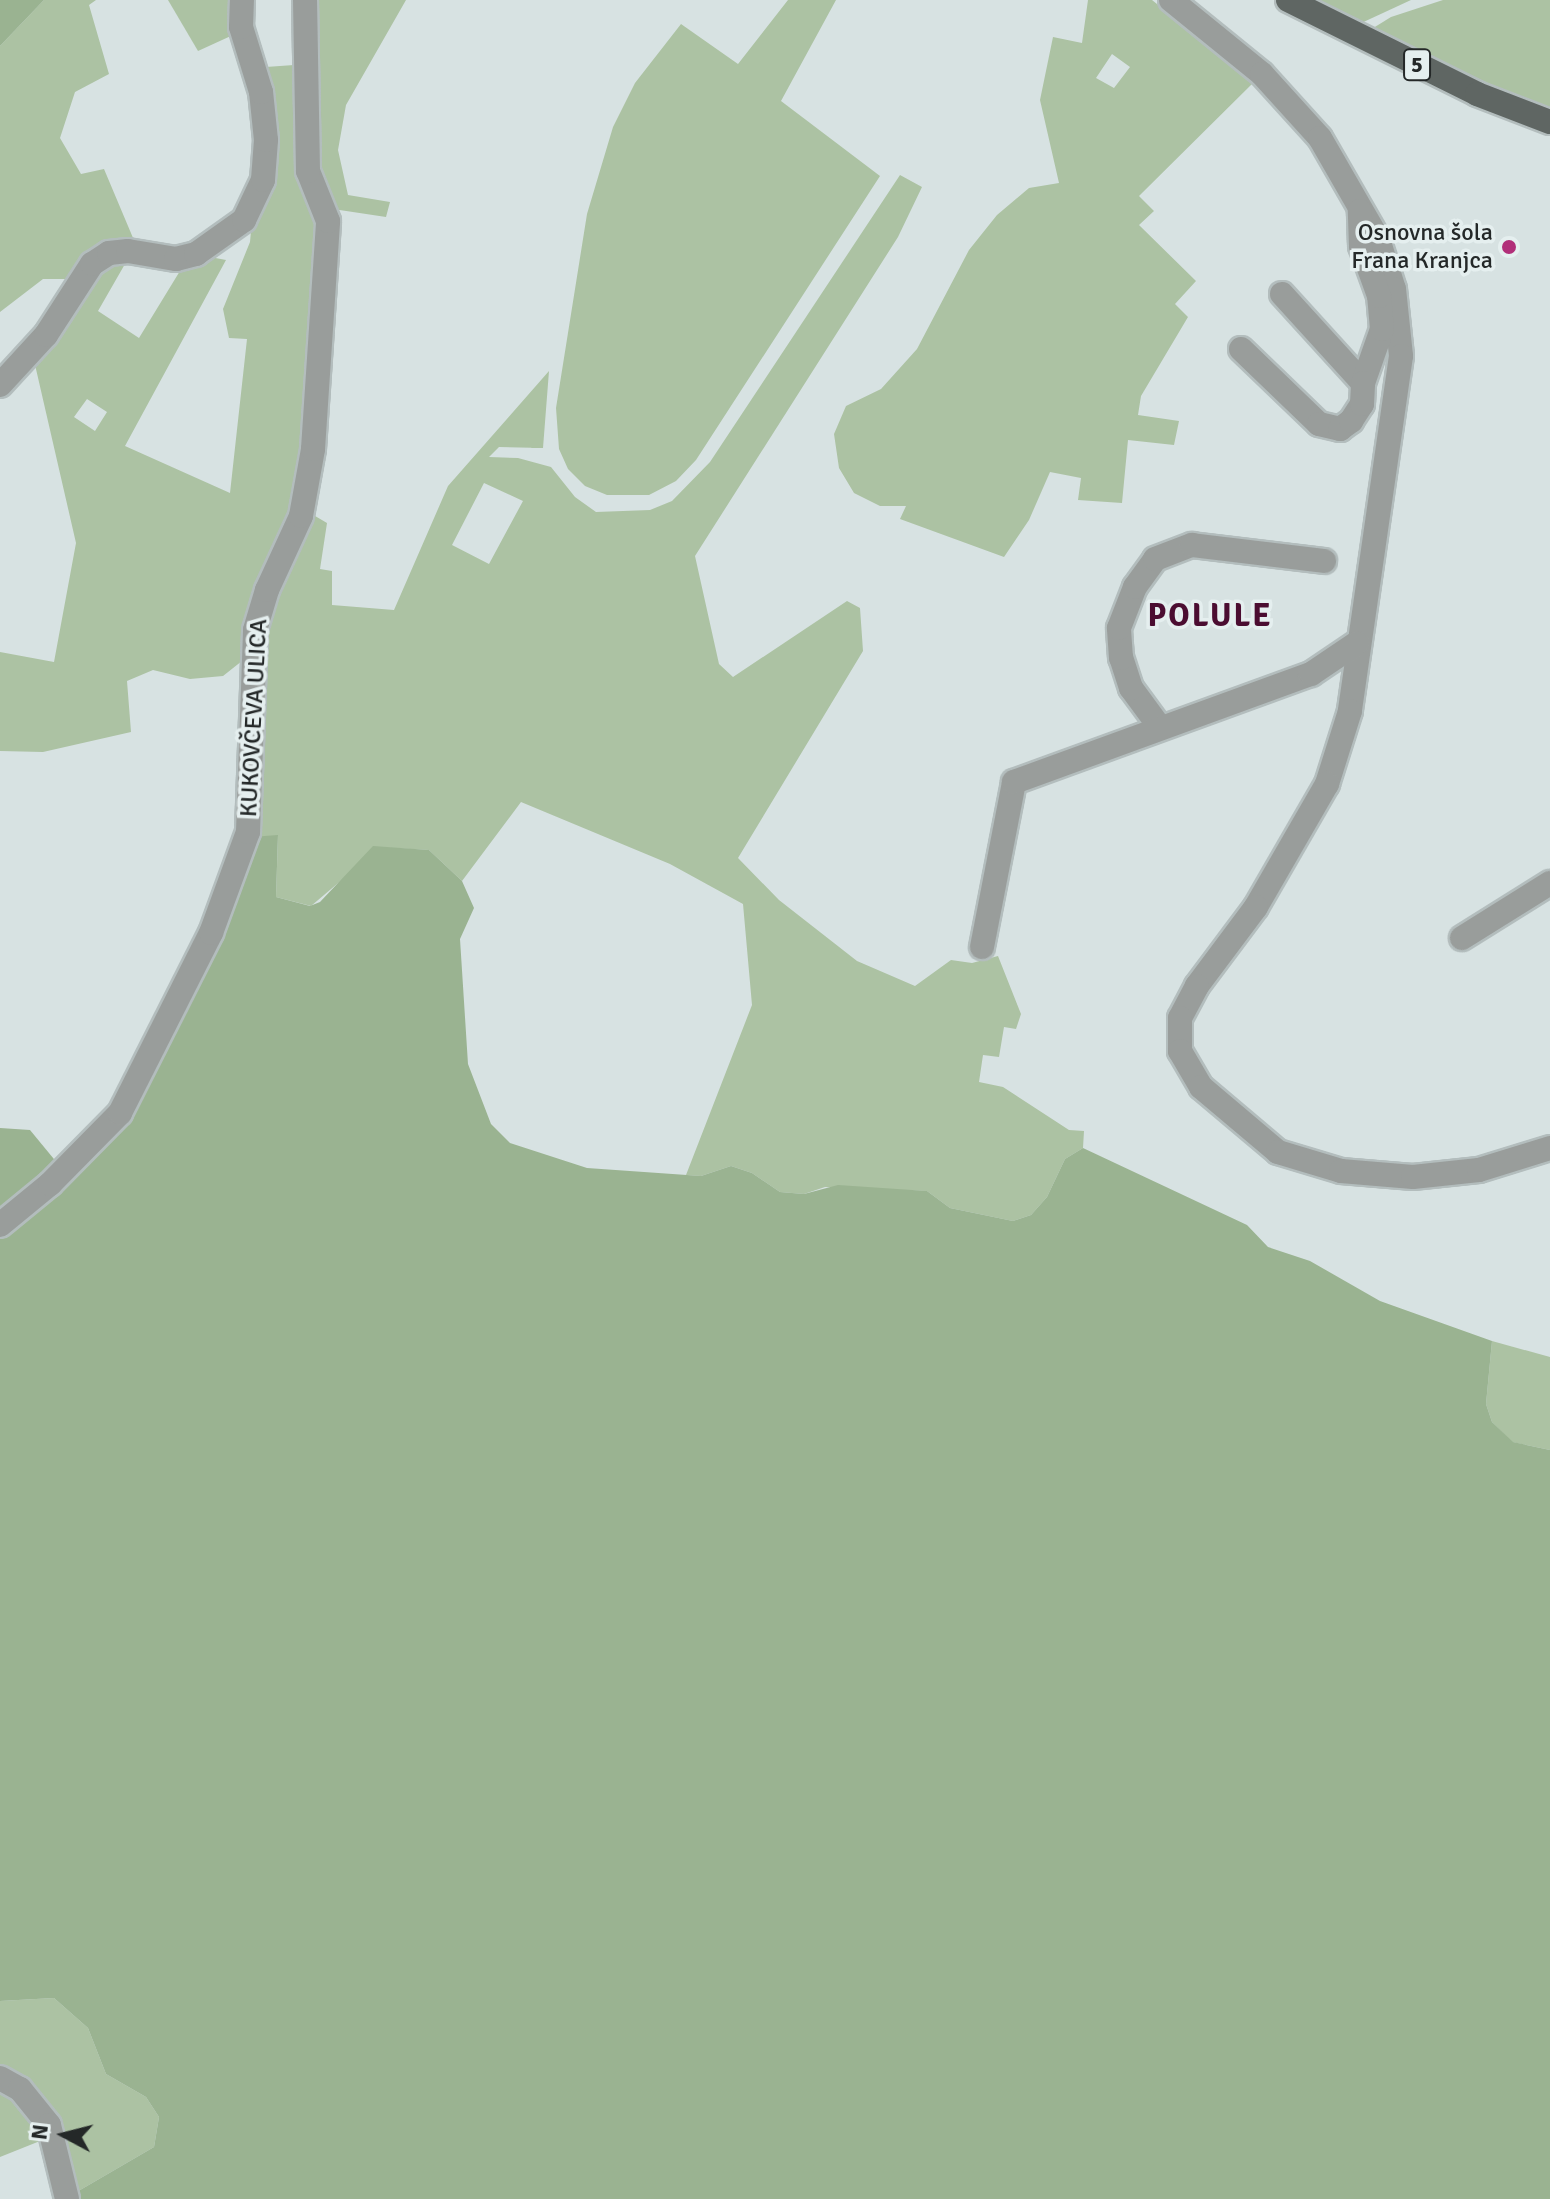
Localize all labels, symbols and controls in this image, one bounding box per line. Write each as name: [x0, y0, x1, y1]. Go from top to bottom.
road number: 5: [1403, 47, 1431, 83]
place label: Osnovna šola Frana Kranjca: [1351, 219, 1493, 275]
marker: Osnovna šola Frana Kranjca: [1500, 238, 1518, 256]
district label: POLULE: [1147, 597, 1273, 635]
street label: KUKOVČEVA ULICA: [234, 618, 274, 818]
north arrow: [24, 2095, 104, 2175]
text: N: [25, 2123, 54, 2141]

